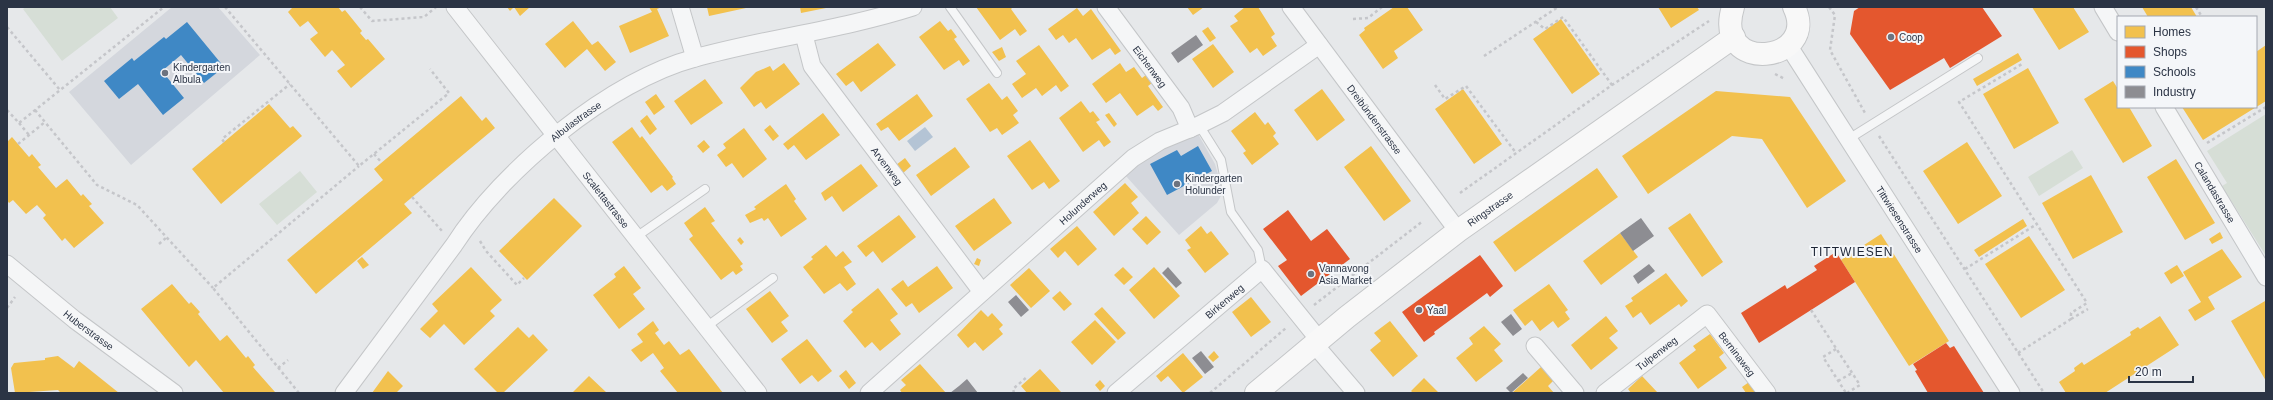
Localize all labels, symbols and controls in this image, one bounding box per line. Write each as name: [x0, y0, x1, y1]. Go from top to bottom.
legend: [2117, 16, 2257, 108]
text: Homes: [2153, 25, 2191, 39]
marker: Coop: [1886, 32, 1896, 42]
place label: Coop: [1899, 32, 1923, 43]
street label: Eichenweg: [1131, 44, 1169, 90]
text: Shops: [2153, 45, 2187, 59]
place label: Kindergarten Albula: [173, 62, 230, 85]
text: Schools: [2153, 65, 2196, 79]
marker: Kindergarten Albula: [160, 68, 170, 78]
street label: Dreibündenstrasse: [1345, 83, 1404, 157]
text: Industry: [2153, 85, 2196, 99]
street label: Albulastrasse: [548, 99, 604, 144]
street label: Arvenweg: [869, 145, 905, 187]
street label: Calandastrasse: [2192, 160, 2237, 225]
street label: Scalettastrasse: [580, 170, 632, 231]
place label: Kindergarten Holunder: [1185, 173, 1242, 196]
street label: Holunderweg: [1057, 179, 1109, 227]
marker: Kindergarten Holunder: [1172, 179, 1182, 189]
street label: Tittwiesenstrasse: [1874, 184, 1925, 255]
street label: Ringstrasse: [1465, 189, 1515, 229]
district label: TITTWIESEN: [1811, 245, 1893, 259]
place label: Vannavong Asia Market: [1319, 263, 1372, 286]
marker: Vannavong Asia Market: [1306, 269, 1316, 279]
street label: Birkenweg: [1203, 282, 1246, 321]
marker: Yaal: [1414, 305, 1424, 315]
place label: Yaal: [1427, 305, 1446, 316]
street label: Huberstrasse: [61, 308, 116, 353]
street label: Berninaweg: [1716, 330, 1757, 378]
street label: Tulpenweg: [1634, 334, 1679, 373]
scale bar: [2129, 358, 2193, 384]
text: 20 m: [2135, 365, 2162, 379]

